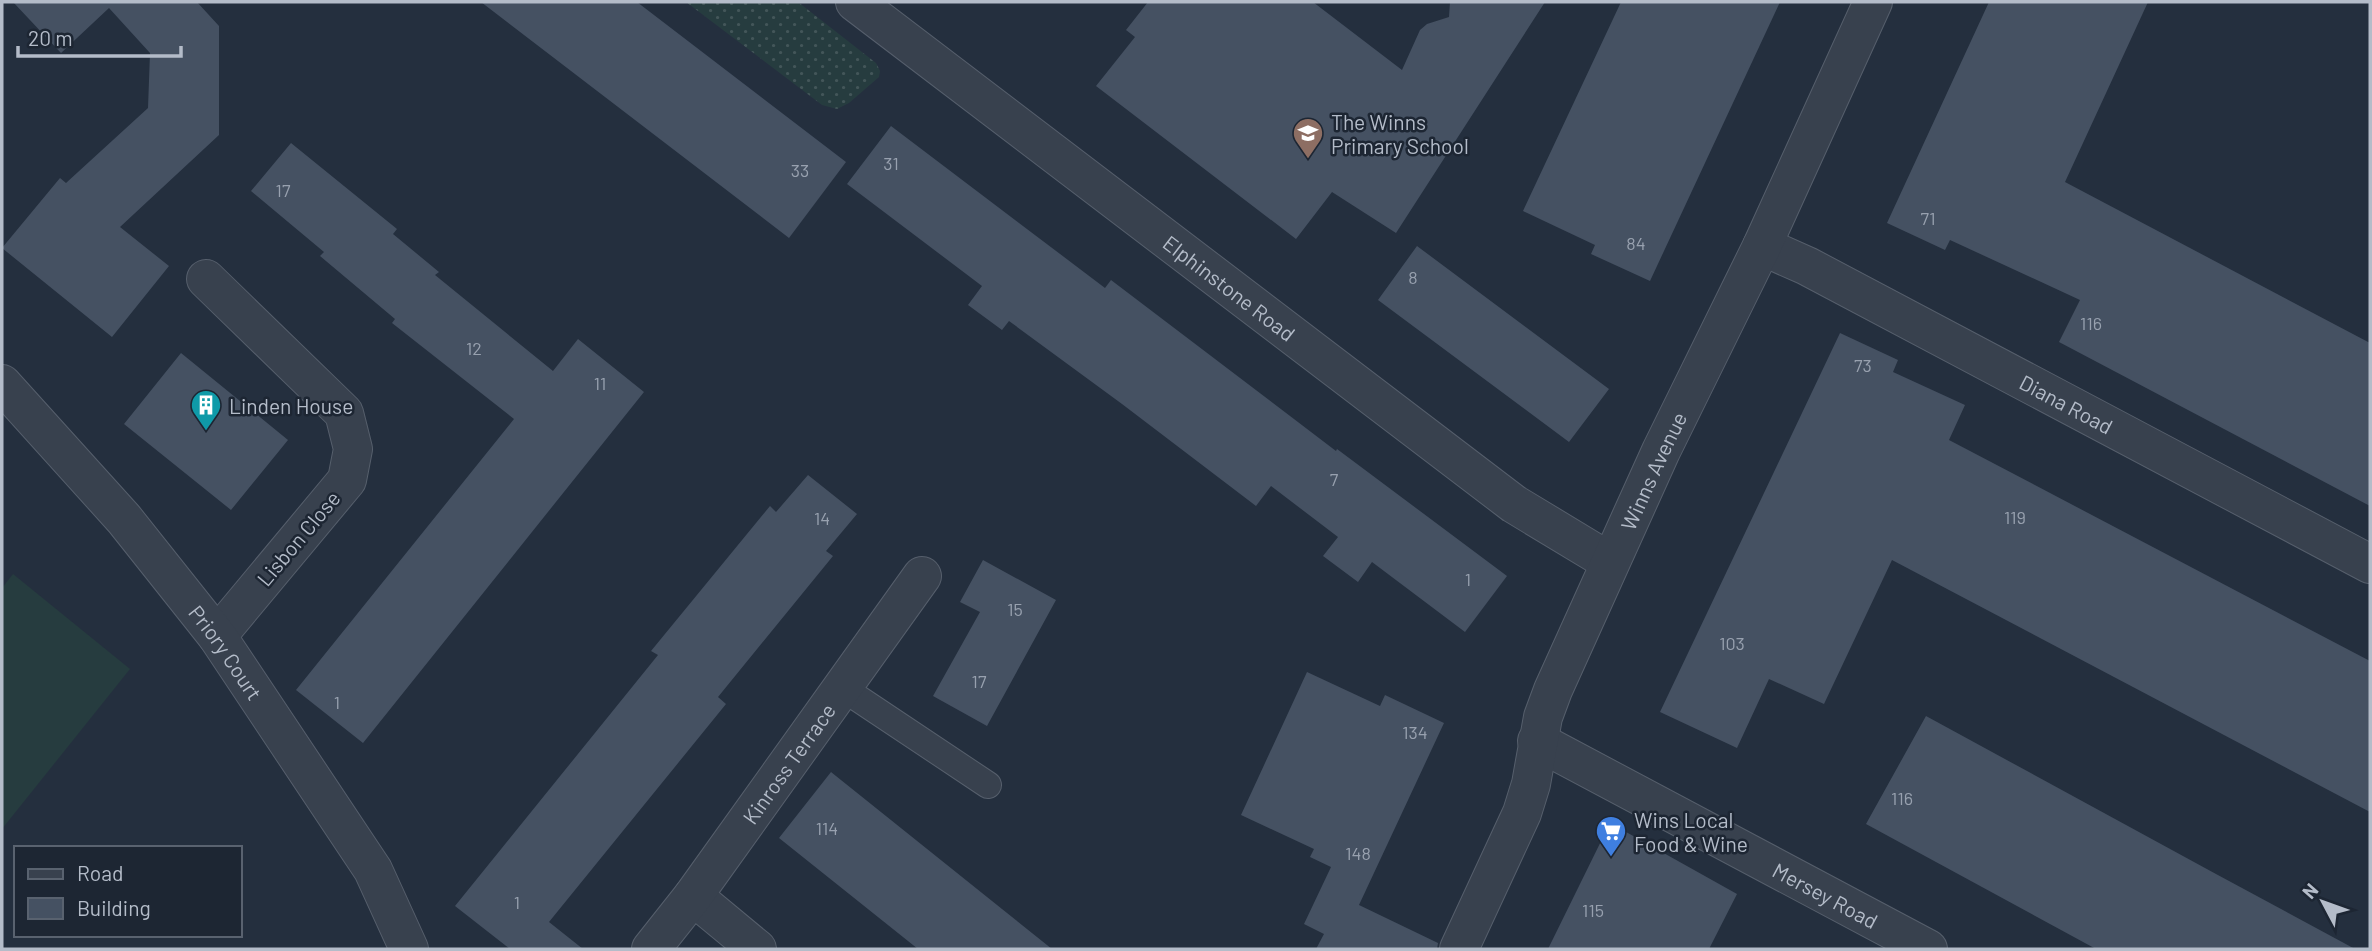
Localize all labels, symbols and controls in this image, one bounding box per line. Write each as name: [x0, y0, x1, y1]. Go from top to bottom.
scale bar: [18, 14, 180, 58]
text: 20 m: [28, 25, 73, 50]
place label: The Winns Primary School: [1331, 109, 1469, 158]
school or university icon: The Winns Primary School: [1291, 116, 1325, 160]
house number: 31: [883, 152, 899, 174]
house number: 33: [791, 159, 809, 181]
house number: 17: [276, 179, 291, 201]
house number: 71: [1921, 207, 1935, 229]
street label: Elphinstone Road: [1159, 229, 1301, 346]
house number: 84: [1626, 232, 1646, 254]
house number: 8: [1408, 266, 1418, 288]
house number: 116: [2080, 312, 2102, 334]
house number: 12: [466, 337, 482, 359]
house number: 73: [1854, 354, 1872, 376]
street label: Diana Road: [2016, 369, 2117, 438]
house number: 11: [594, 372, 606, 394]
building icon: Linden House: [189, 388, 223, 432]
place label: Linden House: [229, 393, 353, 418]
street label: Winns Avenue: [1615, 407, 1691, 534]
house number: 7: [1330, 468, 1339, 490]
street label: Lisbon Close: [251, 486, 345, 590]
house number: 119: [2004, 506, 2026, 528]
house number: 14: [814, 507, 830, 529]
house number: 1: [1465, 568, 1471, 590]
house number: 15: [1007, 598, 1023, 620]
street label: Priory Court: [185, 600, 268, 704]
house number: 103: [1719, 632, 1745, 654]
house number: 17: [972, 670, 987, 692]
house number: 1: [334, 691, 340, 713]
street label: Kinross Terrace: [736, 698, 840, 828]
house number: 134: [1402, 721, 1428, 743]
house number: 116: [1891, 787, 1913, 809]
place label: Wins Local Food & Wine: [1634, 807, 1748, 856]
supermarket icon: Wins Local Food & Wine: [1594, 814, 1628, 858]
house number: 114: [816, 817, 838, 839]
house number: 148: [1345, 842, 1371, 864]
legend: [14, 846, 242, 937]
street label: Mersey Road: [1769, 856, 1882, 933]
text: Road: [77, 860, 123, 885]
north arrow: [2288, 867, 2358, 937]
text: N: [2297, 878, 2323, 903]
house number: 1: [514, 891, 520, 913]
text: Building: [77, 895, 151, 920]
house number: 115: [1582, 899, 1604, 921]

